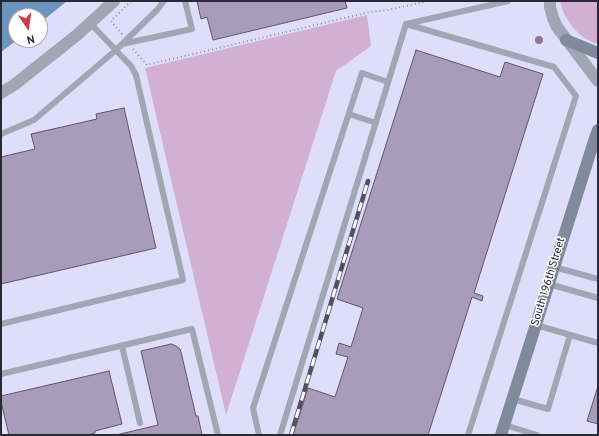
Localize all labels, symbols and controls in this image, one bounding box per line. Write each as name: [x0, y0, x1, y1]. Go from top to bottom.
north arrow: [8, 8, 48, 48]
text: N: [25, 31, 36, 46]
street label: South 196th Street: [529, 236, 569, 328]

